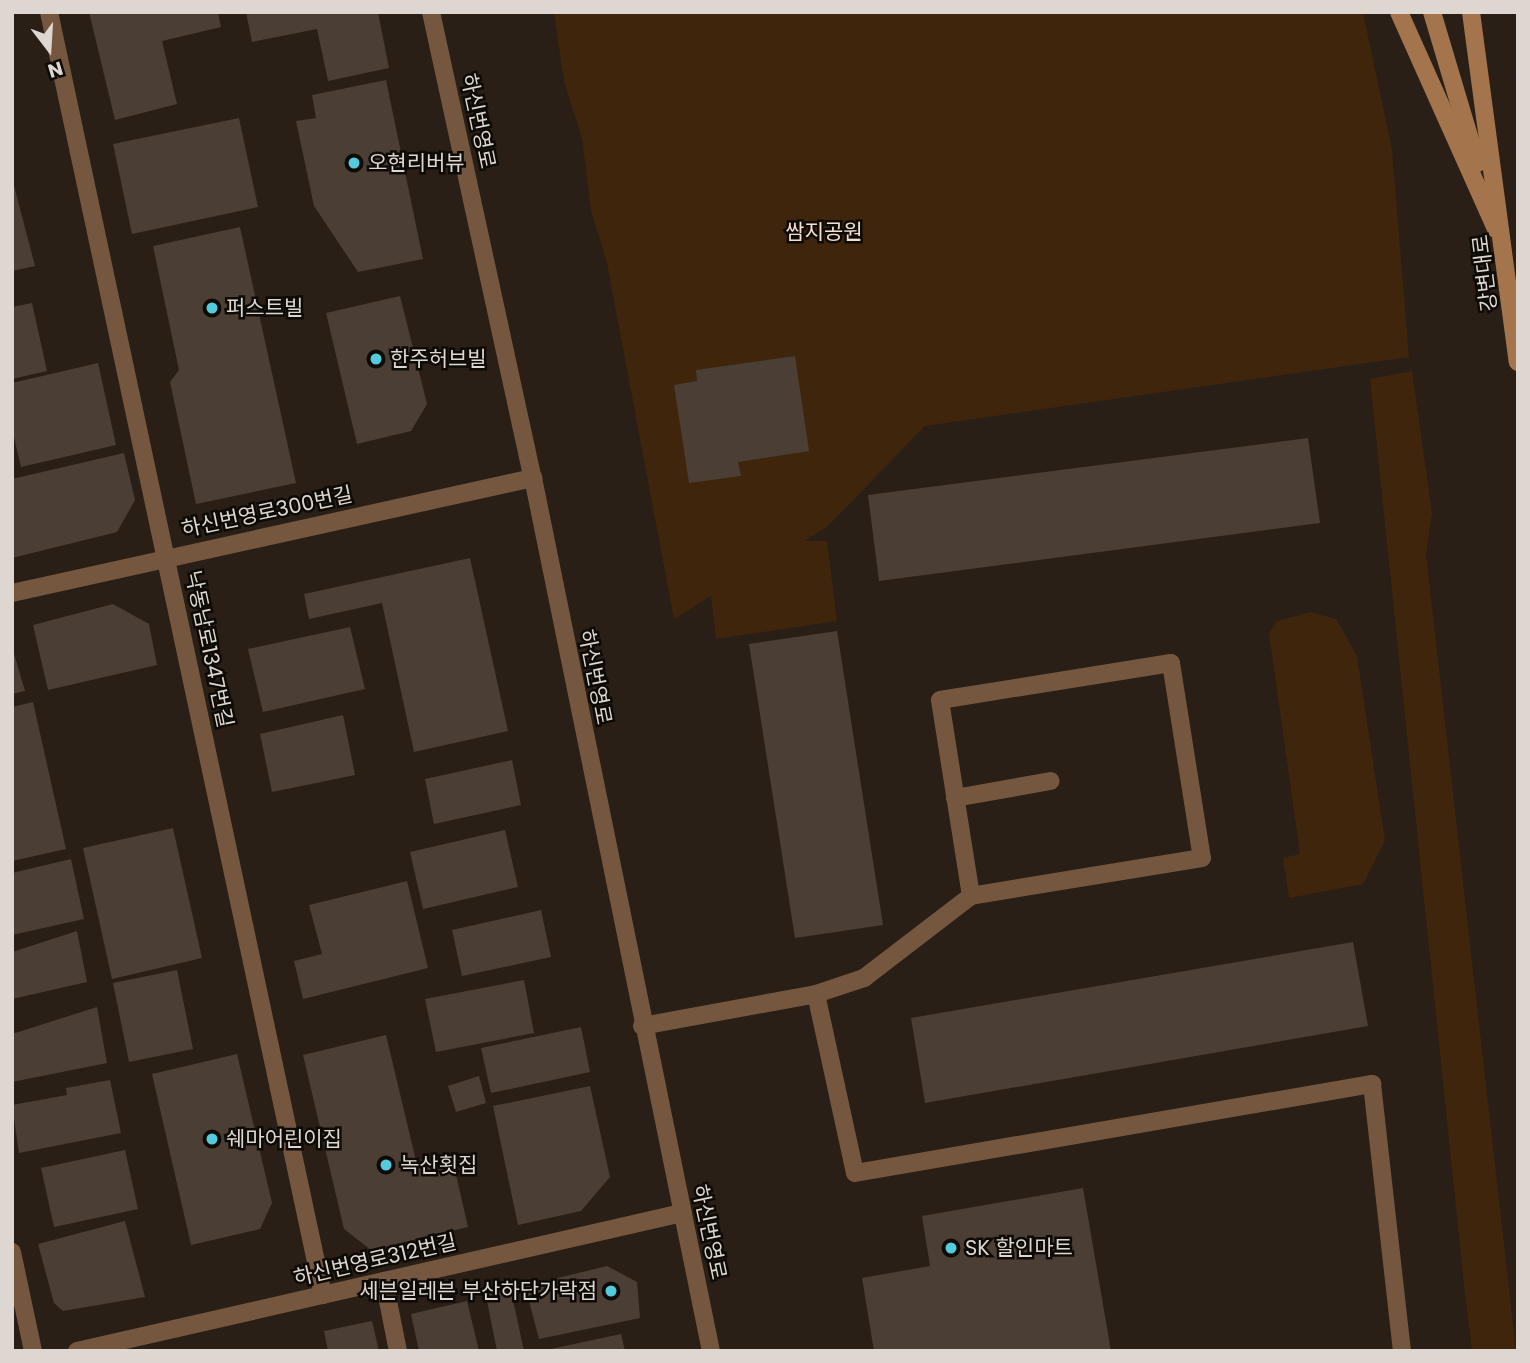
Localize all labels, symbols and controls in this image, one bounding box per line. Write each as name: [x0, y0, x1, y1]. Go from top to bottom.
north arrow: [14, 14, 84, 84]
text: N: [45, 55, 66, 85]
street label: 하신번영로: [456, 71, 500, 171]
place label: 오현리버뷰: [368, 150, 465, 176]
marker: 오현리버뷰: [346, 155, 362, 171]
park label: 쌈지공원: [785, 219, 863, 245]
street label: 강변대로: [1468, 233, 1502, 313]
place label: 퍼스트빌: [226, 295, 303, 321]
marker: 퍼스트빌: [204, 300, 220, 316]
place label: 한주허브빌: [390, 346, 487, 372]
marker: 한주허브빌: [368, 351, 384, 367]
street label: 하신번영로300번길: [179, 482, 355, 542]
street label: 낙동남로1347번길: [180, 568, 238, 730]
street label: 하신번영로: [573, 627, 617, 727]
place label: 쉐마어린이집: [226, 1126, 342, 1152]
marker: 쉐마어린이집: [204, 1131, 220, 1147]
place label: 녹산횟집: [400, 1152, 477, 1178]
marker: 녹산횟집: [378, 1157, 394, 1173]
street label: 하신번영로: [687, 1182, 731, 1282]
street label: 하신번영로312번길: [291, 1229, 459, 1291]
place label: SK 할인마트: [965, 1235, 1073, 1261]
marker: SK 할인마트: [943, 1240, 959, 1256]
place label: 세븐일레븐 부산하단가락점: [360, 1278, 597, 1304]
marker: 세븐일레븐 부산하단가락점: [603, 1283, 619, 1299]

